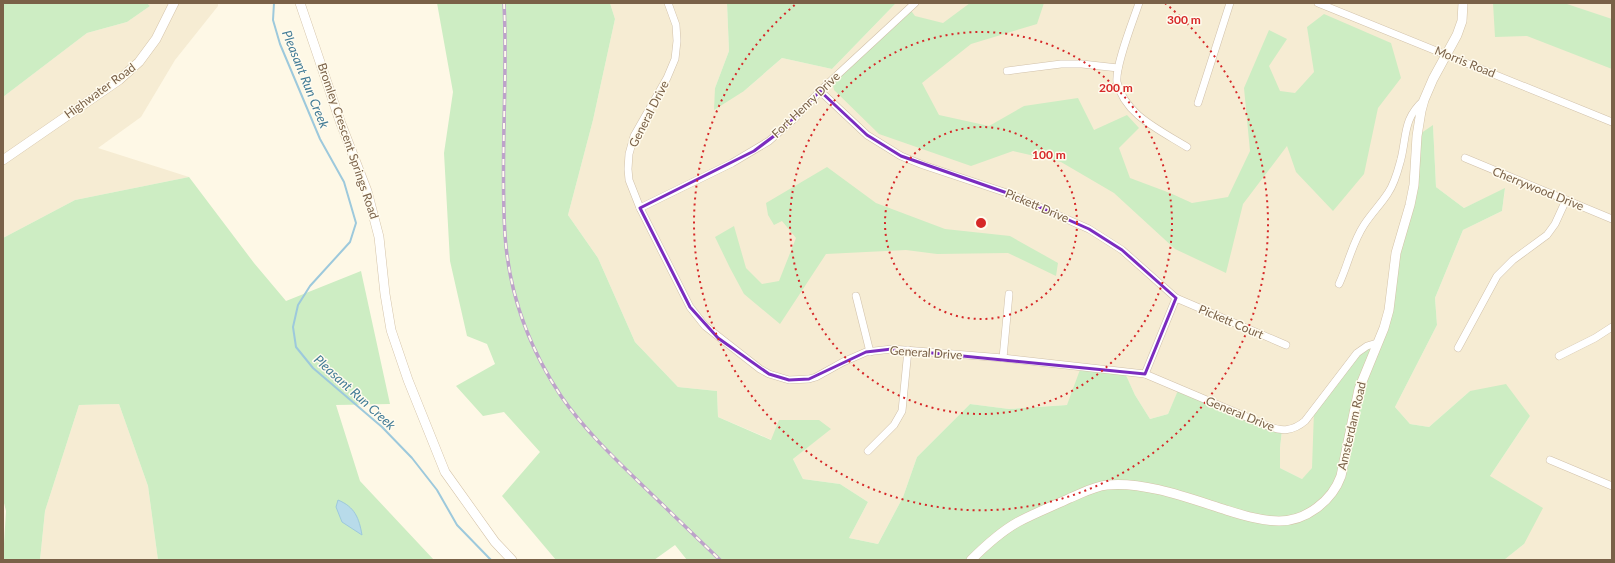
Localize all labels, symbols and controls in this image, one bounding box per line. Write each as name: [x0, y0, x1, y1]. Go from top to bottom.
text: 300 m: [1167, 12, 1201, 27]
water label: Pleasant Run Creek: [279, 28, 333, 131]
street label: Morris Road: [1433, 43, 1498, 81]
street label: Highwater Road: [61, 60, 138, 122]
street label: Bromley Crescent Springs Road: [315, 61, 382, 221]
street label: Fort Henry Drive: [769, 68, 843, 141]
street label: General Drive: [625, 78, 672, 150]
text: 200 m: [1099, 80, 1133, 95]
text: 100 m: [1032, 147, 1066, 162]
street label: Cherrywood Drive: [1490, 163, 1586, 214]
street label: Pickett Drive: [1003, 185, 1071, 226]
centre of rings: [974, 216, 988, 230]
street label: Pickett Court: [1196, 301, 1267, 342]
street label: General Drive: [889, 342, 963, 363]
water label: Pleasant Run Creek: [311, 351, 400, 433]
street label: Amsterdam Road: [1334, 380, 1369, 471]
street label: General Drive: [1204, 393, 1277, 434]

